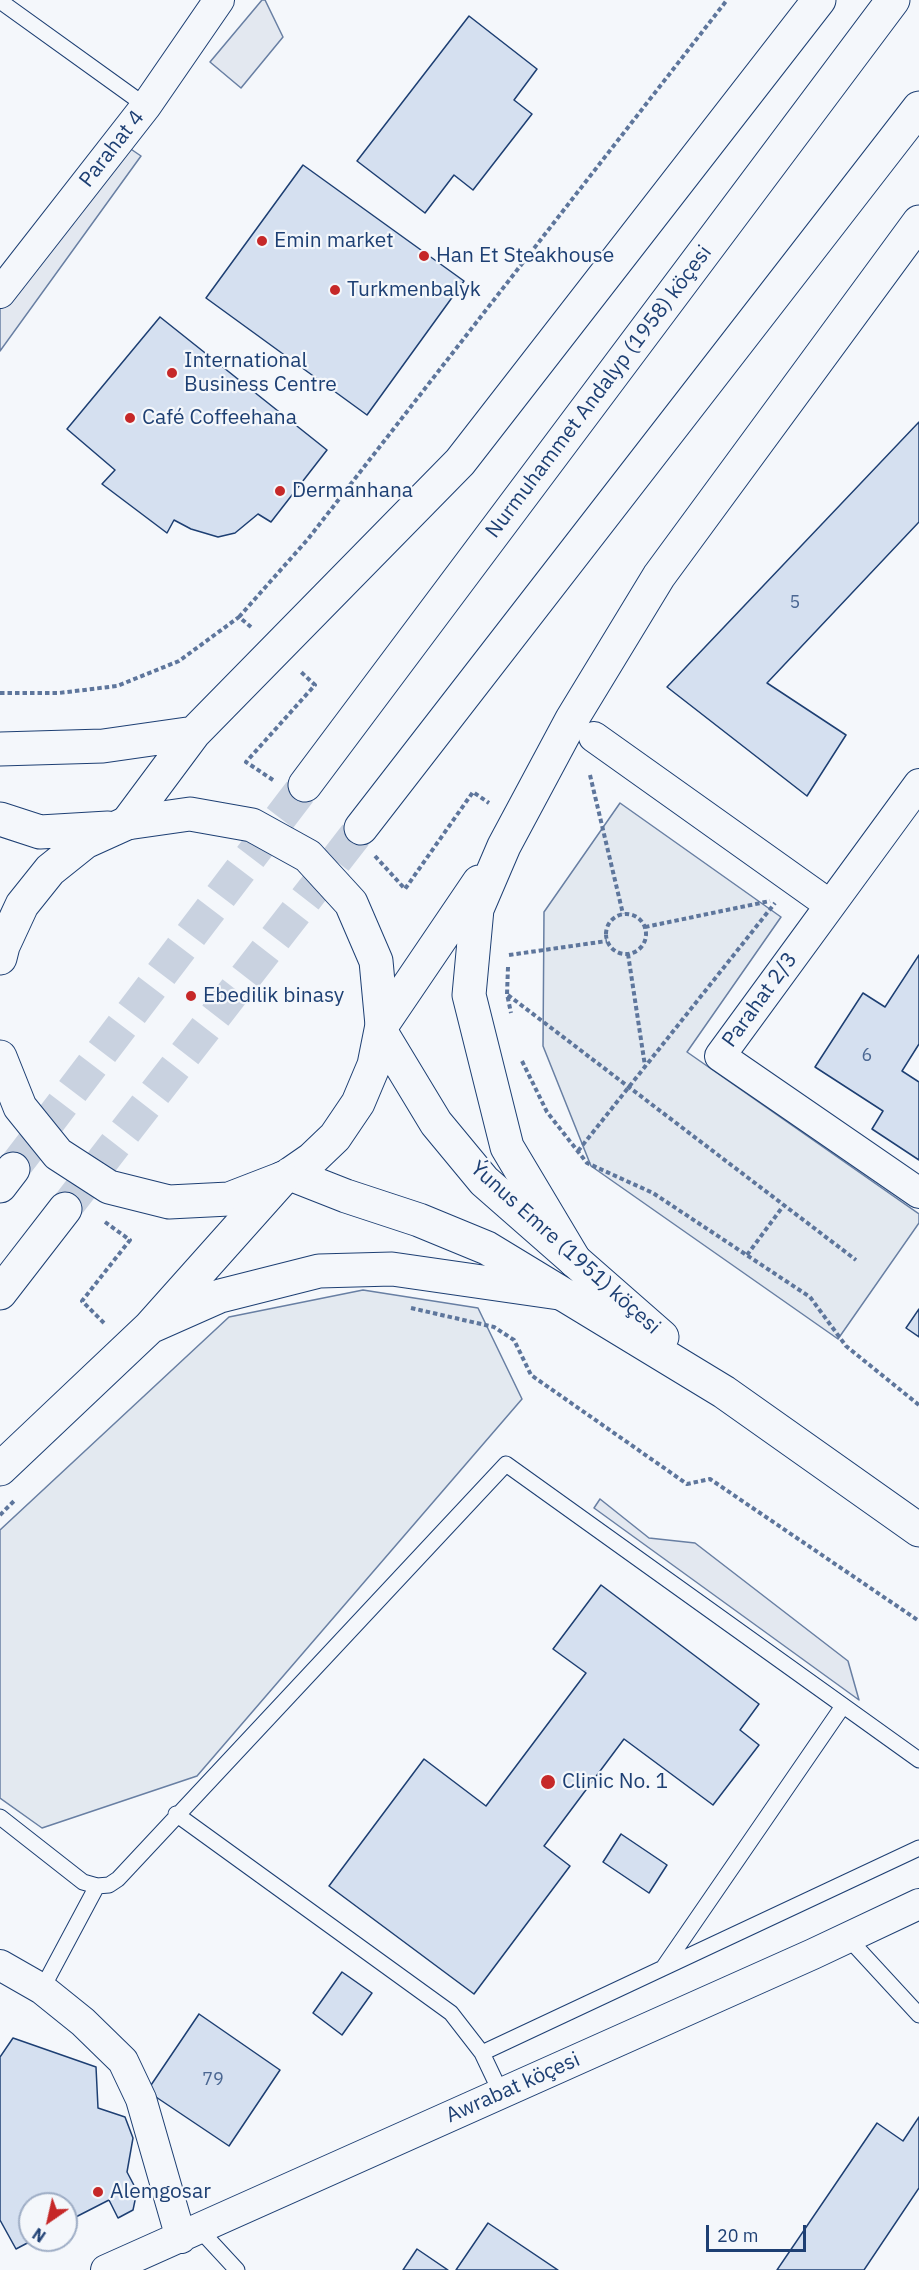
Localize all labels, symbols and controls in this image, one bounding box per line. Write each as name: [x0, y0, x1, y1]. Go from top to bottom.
street label: Parahat 4: [74, 106, 150, 192]
place label: Emin market: [274, 228, 394, 254]
marker: Emin market: [255, 234, 269, 248]
street label: Nurmuhammet Andalyp (1958) köçesi: [481, 241, 717, 543]
place label: Han Et Steakhouse: [436, 243, 614, 269]
marker: Han Et Steakhouse: [417, 249, 431, 263]
place label: Turkmenbalyk: [347, 277, 481, 303]
marker: Turkmenbalyk: [328, 283, 342, 297]
place label: International Business Centre: [184, 348, 337, 398]
marker: International Business Centre: [165, 366, 179, 380]
place label: Café Coffeehana: [142, 405, 297, 431]
marker: Café Coffeehana: [123, 411, 137, 425]
place label: Dermanhana: [292, 478, 413, 504]
marker: Dermanhana: [273, 484, 287, 498]
house number: 5: [790, 592, 800, 614]
street label: Parahat 2/3: [717, 948, 803, 1052]
place label: Ebedilik binasy: [203, 983, 344, 1009]
marker: Ebedilik binasy: [184, 989, 198, 1003]
house number: 6: [862, 1045, 872, 1067]
street label: Ýunus Emre (1951) köçesi: [465, 1156, 665, 1340]
place label: Clinic No. 1: [562, 1769, 668, 1795]
marker: Clinic No. 1: [539, 1773, 557, 1791]
street label: Awrabat köçesi: [442, 2047, 584, 2129]
house number: 79: [202, 2069, 224, 2091]
place label: Alemgosar: [110, 2179, 211, 2205]
marker: Alemgosar: [91, 2185, 105, 2199]
north arrow: [18, 2192, 78, 2252]
scale bar: [709, 2213, 810, 2251]
text: N: [29, 2224, 49, 2247]
text: 20 m: [717, 2224, 759, 2247]

